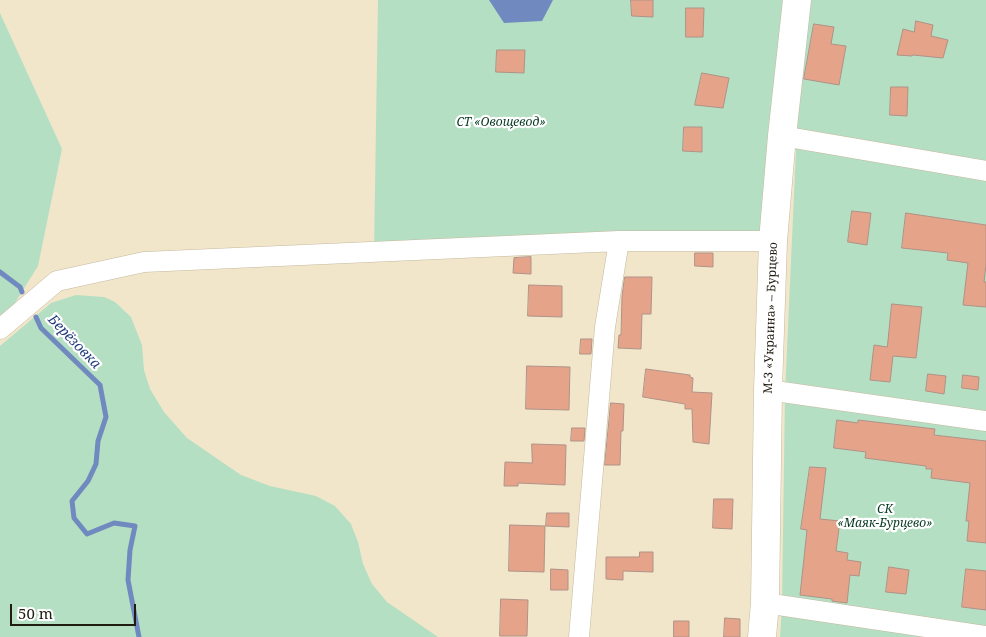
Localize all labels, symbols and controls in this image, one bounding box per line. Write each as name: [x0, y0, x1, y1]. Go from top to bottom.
park label: СТ «Овощевод»: [456, 116, 546, 130]
street label: М-3 «Украина» – Бурцево: [761, 242, 781, 394]
water label: Берёзовка: [44, 311, 104, 373]
park label: СК «Маяк-Бурцево»: [838, 503, 932, 531]
scale bar: [12, 594, 139, 626]
text: 50 m: [18, 603, 53, 623]

